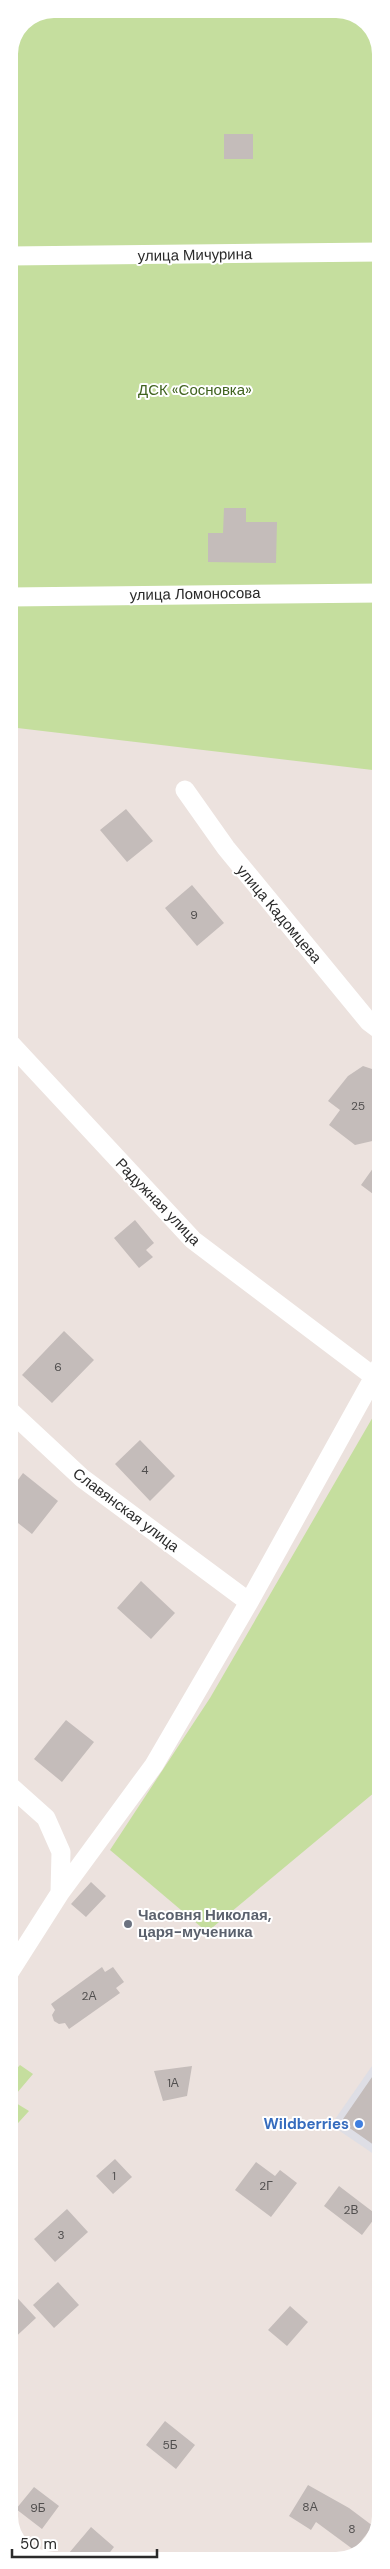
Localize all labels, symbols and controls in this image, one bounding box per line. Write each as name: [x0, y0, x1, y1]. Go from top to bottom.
street label: улица Мичурина: [138, 244, 253, 266]
park label: ДСК «Сосновка»: [138, 380, 252, 400]
street label: улица Ломоносова: [129, 583, 261, 605]
street label: улица Кадомцева: [232, 861, 326, 968]
house number: 9: [190, 907, 198, 923]
house number: 25: [351, 1098, 365, 1114]
street label: Радужная улица: [111, 1154, 205, 1251]
house number: 6: [54, 1359, 62, 1375]
house number: 4: [141, 1462, 149, 1478]
street label: Славянская улица: [69, 1463, 184, 1557]
place label: Часовня Николая, царя-мученика: [138, 1905, 272, 1942]
marker: Часовня Николая, царя-мученика: [122, 1918, 134, 1930]
house number: 2А: [82, 1988, 96, 2004]
house number: 1А: [167, 2075, 179, 2091]
place label: Wildberries: [264, 2114, 349, 2134]
marker: Wildberries: [353, 2118, 365, 2130]
house number: 1: [112, 2168, 116, 2184]
house number: 2Г: [259, 2178, 273, 2194]
house number: 2В: [344, 2202, 358, 2218]
house number: 3: [57, 2227, 65, 2243]
house number: 5Б: [162, 2437, 178, 2453]
house number: 8А: [302, 2499, 318, 2515]
house number: 9Б: [30, 2500, 46, 2516]
house number: 8: [348, 2521, 356, 2537]
scale bar: [12, 2526, 158, 2558]
text: 50 m: [20, 2534, 57, 2554]

